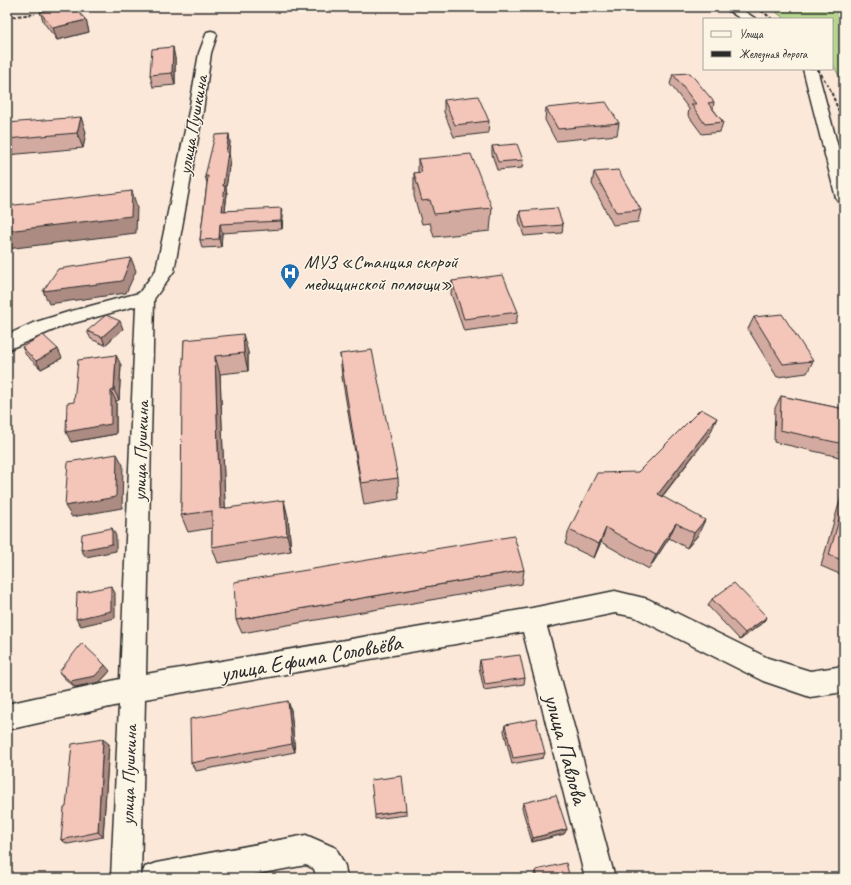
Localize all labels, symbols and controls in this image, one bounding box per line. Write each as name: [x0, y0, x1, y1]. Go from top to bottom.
legend: [703, 18, 833, 70]
text: Улица: [739, 26, 764, 42]
text: Железная дорога: [739, 46, 808, 62]
street label: улица Пушкина: [172, 71, 214, 177]
place label: МУЗ «Станция скорой медицинской помощи»: [304, 250, 459, 296]
hospital icon: МУЗ «Станция скорой медицинской помощи»: [279, 262, 301, 290]
street label: улица Пушкина: [127, 398, 155, 503]
street label: улица Ефима Соловьёва: [216, 627, 406, 689]
street label: улица Павлова: [537, 689, 595, 810]
street label: улица Пушкина: [115, 722, 143, 827]

